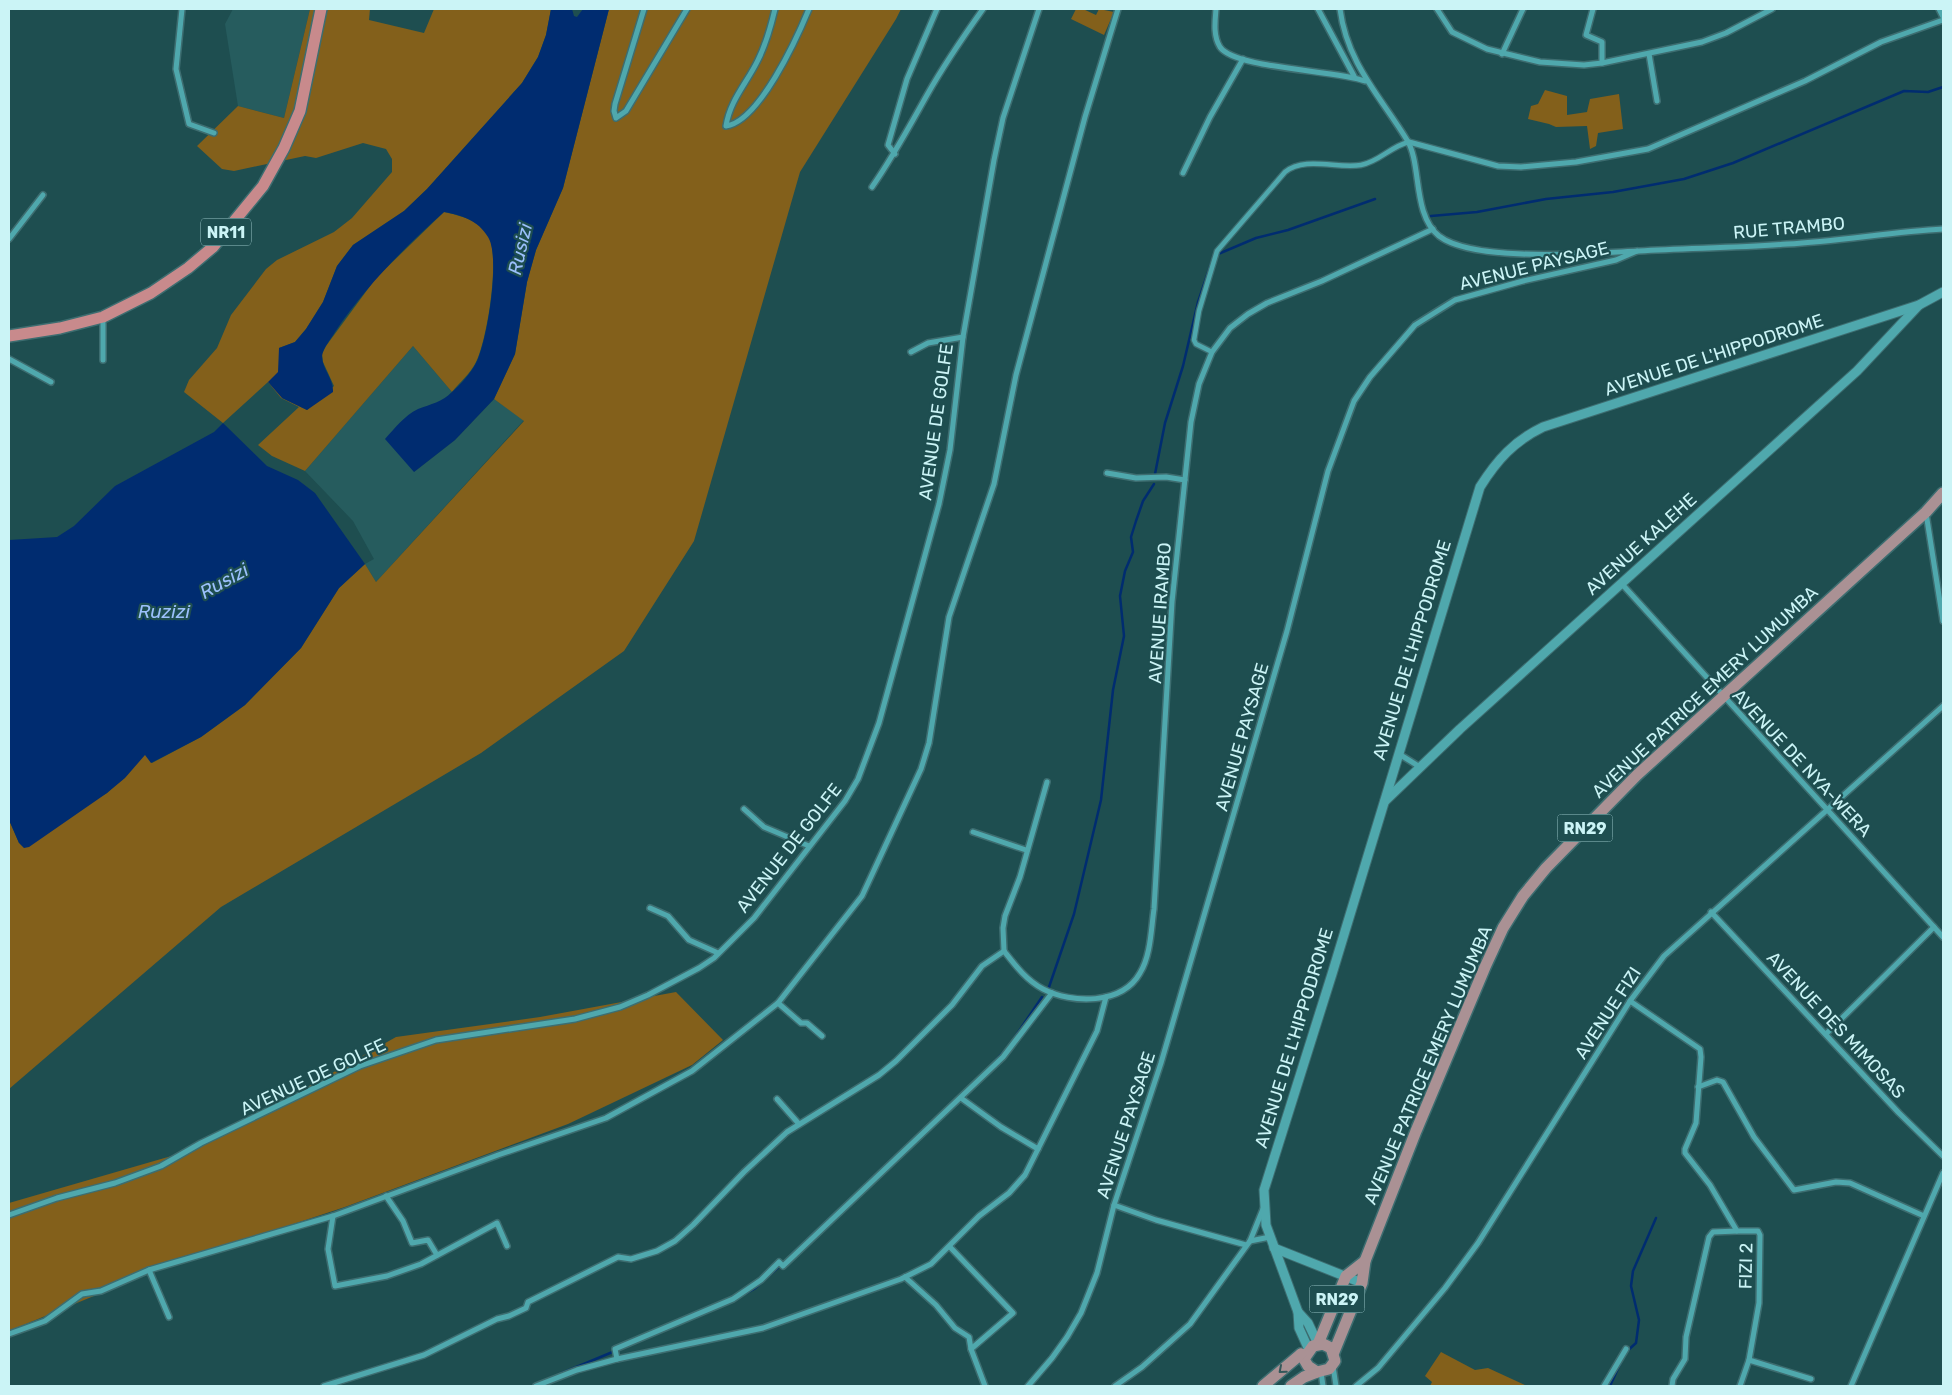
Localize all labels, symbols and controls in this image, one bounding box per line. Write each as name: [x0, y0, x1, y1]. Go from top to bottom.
street label: RUE TRAMBO: [1732, 212, 1846, 244]
road number: NR11: [201, 218, 251, 246]
water label: Rusizi: [503, 221, 537, 277]
street label: AVENUE PAYSAGE: [1457, 237, 1611, 295]
street label: AVENUE DE L'HIPPODROME: [1602, 309, 1826, 401]
street label: AVENUE DE GOLFE: [914, 342, 958, 502]
street label: AVENUE KALEHE: [1581, 488, 1701, 600]
street label: AVENUE DE L'HIPPODROME: [1368, 537, 1456, 763]
street label: AVENUE IRAMBO: [1144, 542, 1176, 684]
water label: Rusizi: [196, 558, 253, 604]
street label: AVENUE PATRICE EMERY LUMUMBA: [1587, 581, 1823, 803]
water label: Ruzizi: [138, 600, 191, 623]
street label: AVENUE PAYSAGE: [1210, 660, 1274, 814]
street label: AVENUE DE NYA-WERA: [1728, 685, 1876, 841]
street label: AVENUE DE GOLFE: [732, 779, 846, 917]
road number: RN29: [1558, 814, 1612, 841]
street label: AVENUE PATRICE EMERY LUMUMBA: [1359, 922, 1497, 1208]
street label: AVENUE DE L'HIPPODROME: [1250, 925, 1338, 1151]
street label: AVENUE DES MIMOSAS: [1762, 947, 1910, 1103]
street label: AVENUE FIZI: [1570, 963, 1646, 1063]
street label: AVENUE DE GOLFE: [237, 1034, 389, 1120]
street label: AVENUE PAYSAGE: [1092, 1049, 1160, 1201]
street label: FIZI 2: [1735, 1243, 1757, 1289]
road number: RN29: [1310, 1286, 1364, 1312]
one-way arrow: [1279, 1364, 1288, 1373]

